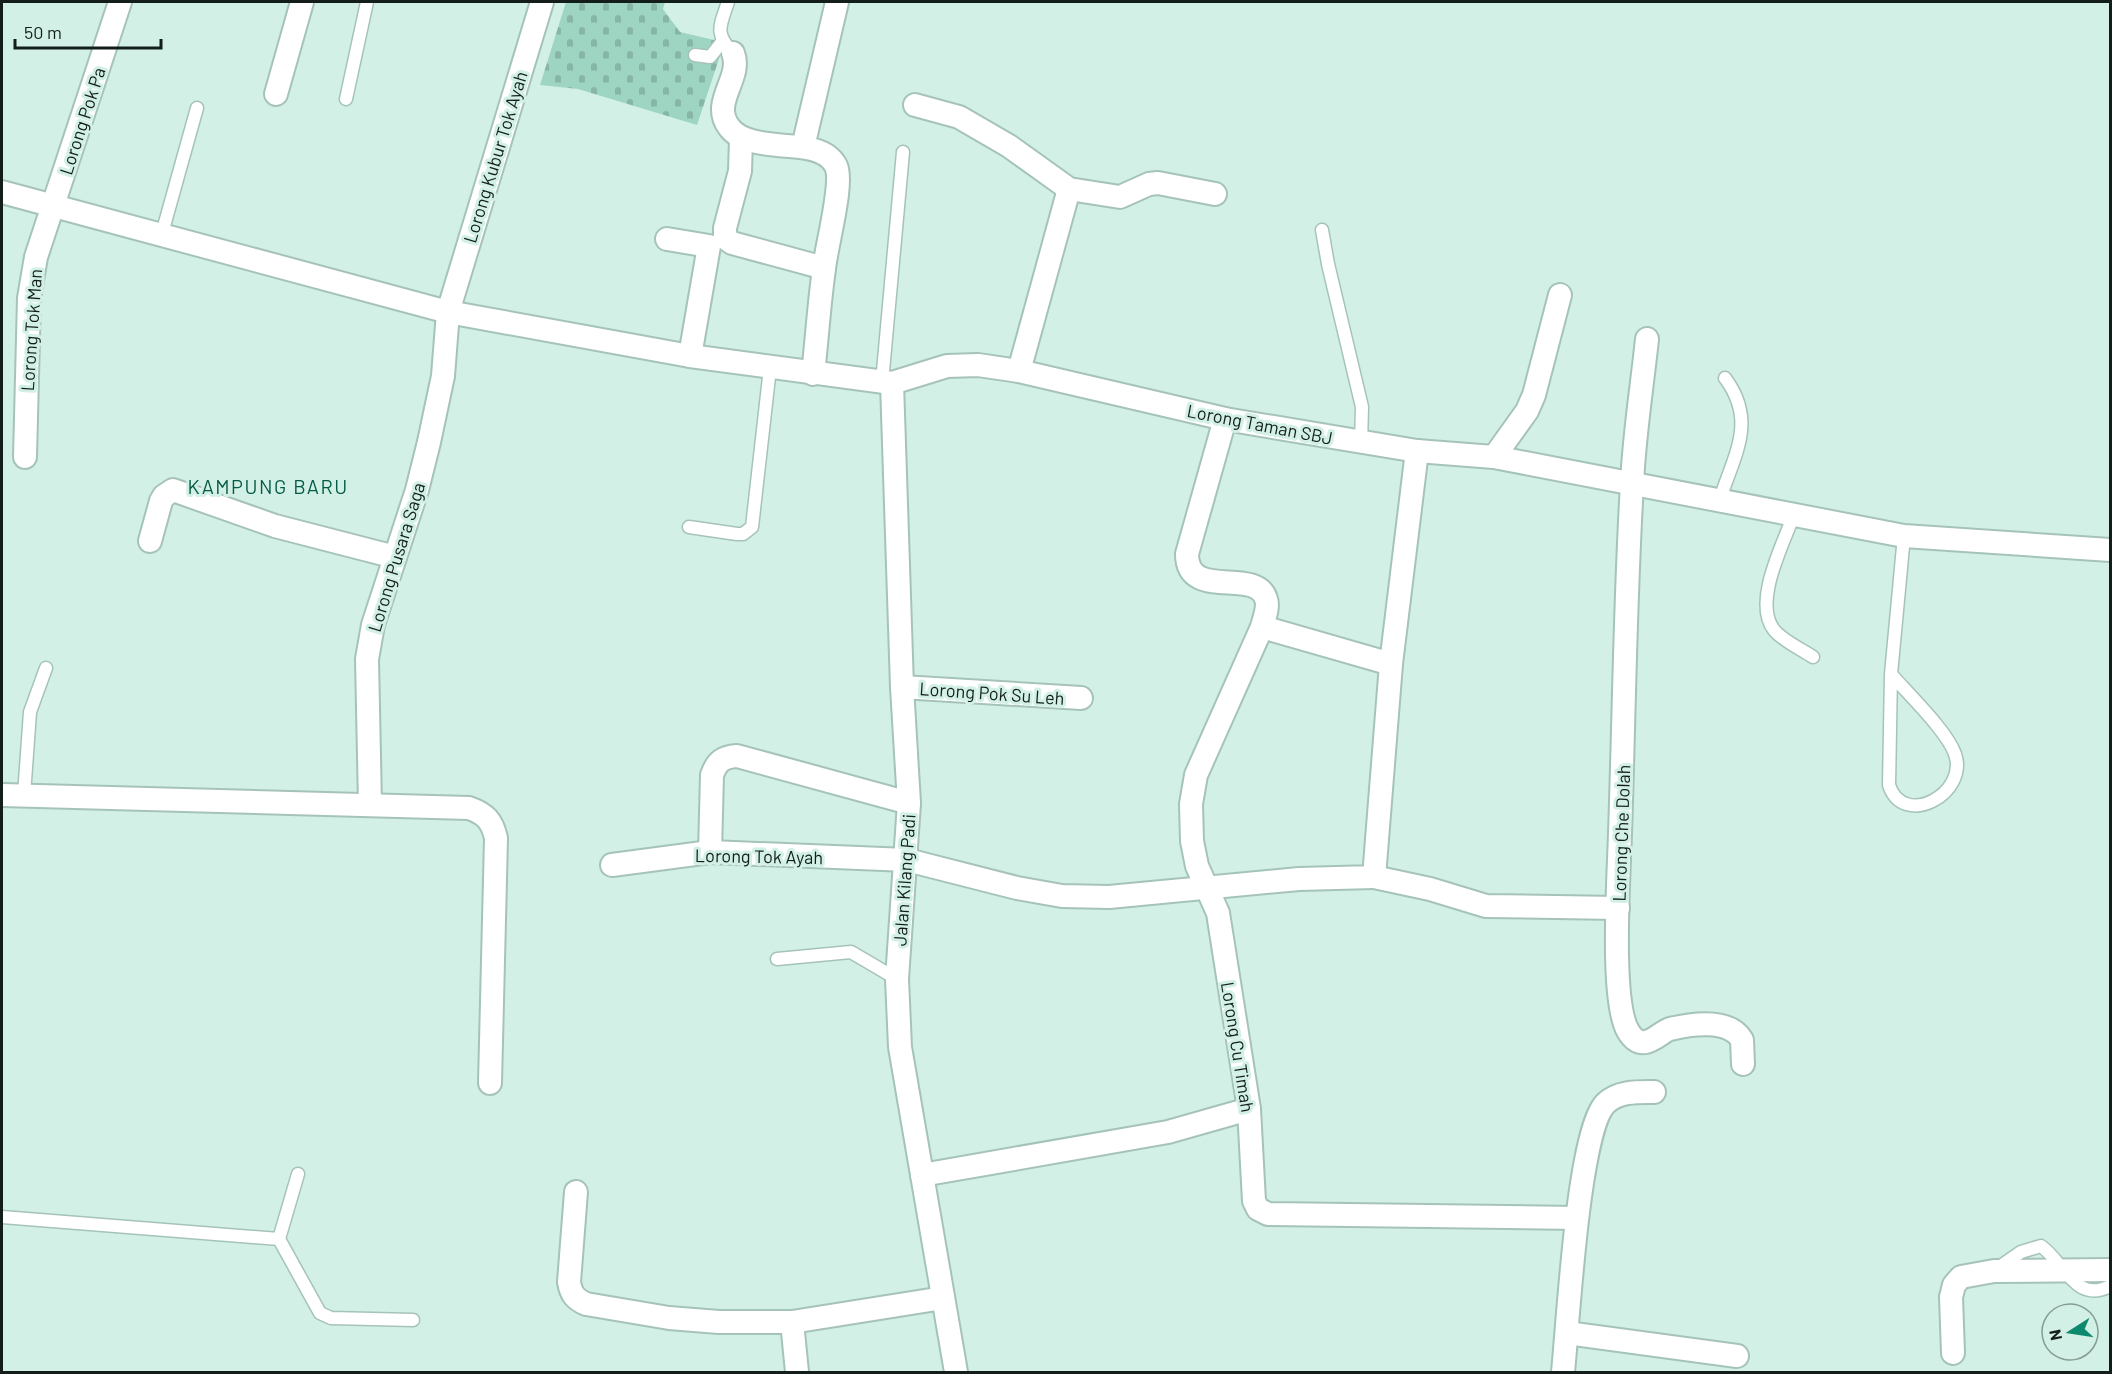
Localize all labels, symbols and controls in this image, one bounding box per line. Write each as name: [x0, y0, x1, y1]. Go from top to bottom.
scale bar: [15, 12, 160, 50]
text: 50 m: [24, 21, 62, 43]
street label: Lorong Pok Pa: [54, 64, 110, 178]
street label: Lorong Kubur Tok Ayah: [458, 69, 532, 245]
street label: Lorong Tok Man: [16, 268, 46, 392]
street label: Lorong Taman SBJ: [1185, 399, 1335, 449]
district label: KAMPUNG BARU: [187, 474, 349, 498]
street label: Lorong Pusara Saga: [363, 480, 429, 634]
street label: Lorong Pok Su Leh: [919, 677, 1065, 709]
street label: Lorong Che Dolah: [1608, 764, 1634, 902]
street label: Jalan Kilang Padi: [888, 813, 920, 947]
street label: Lorong Tok Ayah: [695, 844, 823, 868]
street label: Lorong Cu Timah: [1217, 980, 1259, 1114]
north arrow: [2040, 1302, 2100, 1362]
text: N: [2044, 1328, 2065, 1342]

